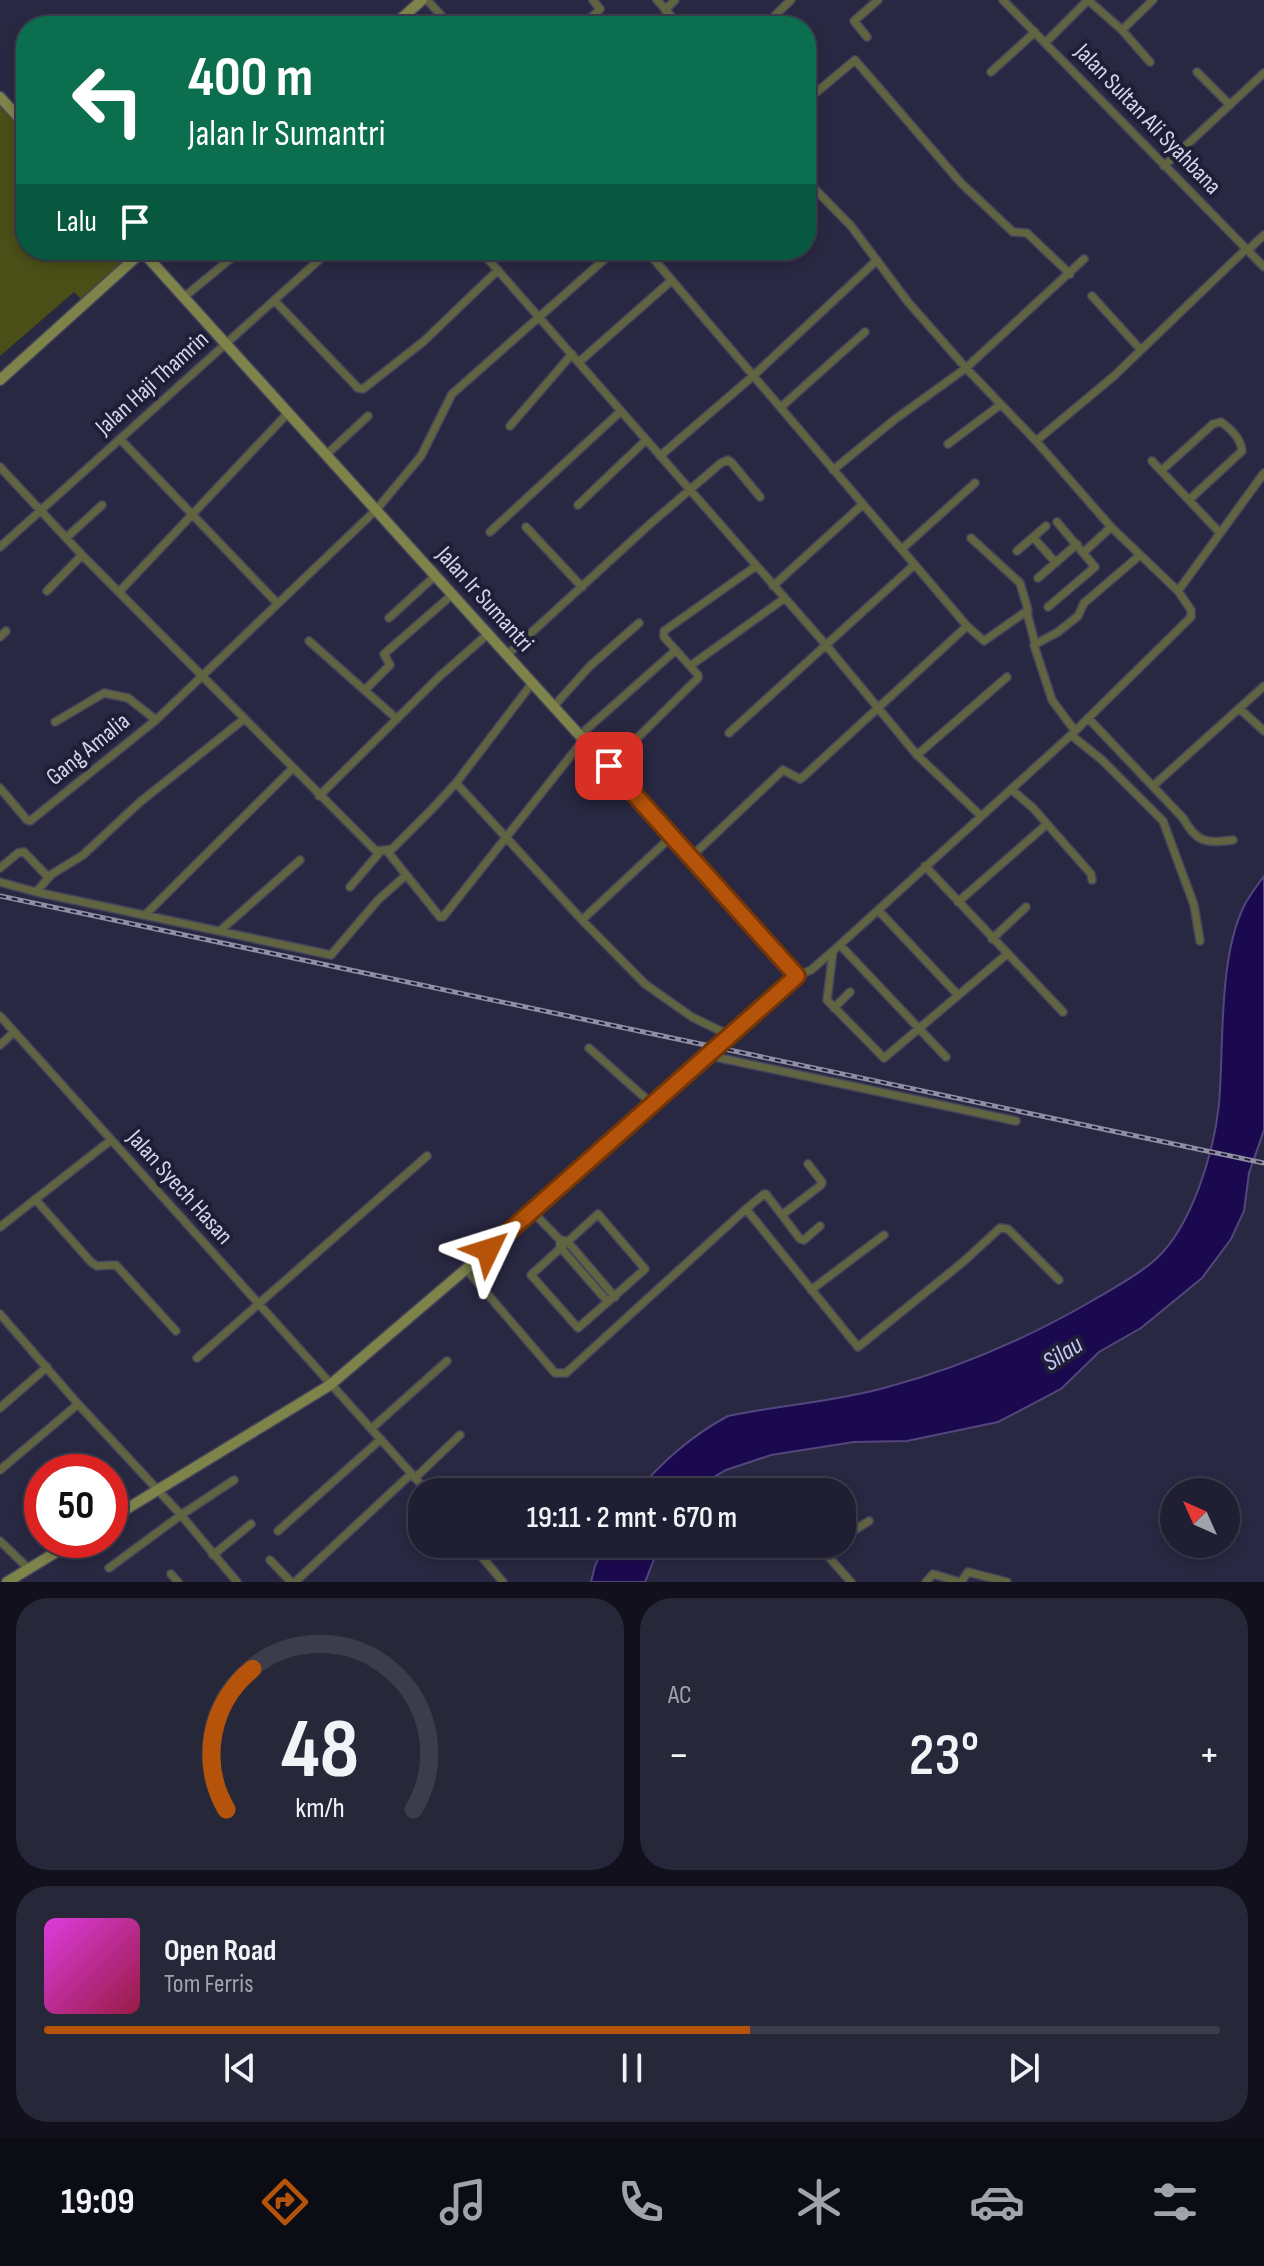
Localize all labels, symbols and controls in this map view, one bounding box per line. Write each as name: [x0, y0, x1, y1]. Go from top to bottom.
street label: Jalan Sultan Ali Syahbana: [1068, 37, 1227, 200]
text: 400 m: [188, 45, 313, 112]
icon: left: [56, 48, 160, 152]
text: Jalan Ir Sumantri: [188, 113, 385, 156]
icon: arrive: [113, 200, 157, 244]
text: Lalu: [56, 204, 97, 240]
street label: Jalan Haji Thamrin: [89, 325, 214, 442]
street label: Jalan Ir Sumantri: [430, 540, 540, 658]
street label: Gang Amalia: [40, 707, 136, 791]
pin: [575, 732, 643, 800]
icon: arrive: [587, 744, 631, 788]
street label: Jalan Syech Hasan: [120, 1123, 239, 1250]
position arrow: [446, 1208, 530, 1292]
water label: Silau: [1037, 1329, 1089, 1378]
speed limit sign: 50: [24, 1454, 128, 1558]
north arrow: [1160, 1478, 1240, 1558]
map controls: [1160, 1478, 1240, 1558]
text: 19:11 · 2 mnt · 670 m: [527, 1500, 737, 1536]
text: AC: [668, 1680, 692, 1711]
text: 48: [281, 1701, 359, 1801]
text: 23°: [909, 1720, 979, 1792]
text: −: [668, 1729, 690, 1782]
text: +: [1198, 1729, 1220, 1782]
text: km/h: [295, 1791, 345, 1826]
text: Open Road: [164, 1933, 276, 1969]
text: Tom Ferris: [164, 1969, 254, 2000]
icon: previous: [218, 2046, 262, 2090]
icon: pause: [610, 2046, 654, 2090]
icon: next: [1002, 2046, 1046, 2090]
icon: directions: [257, 2174, 313, 2230]
icon: music: [435, 2174, 491, 2230]
icon: phone: [613, 2174, 669, 2230]
icon: climate: [791, 2174, 847, 2230]
icon: car: [969, 2174, 1025, 2230]
icon: filters: [1147, 2174, 1203, 2230]
text: 19:09: [61, 2181, 134, 2224]

